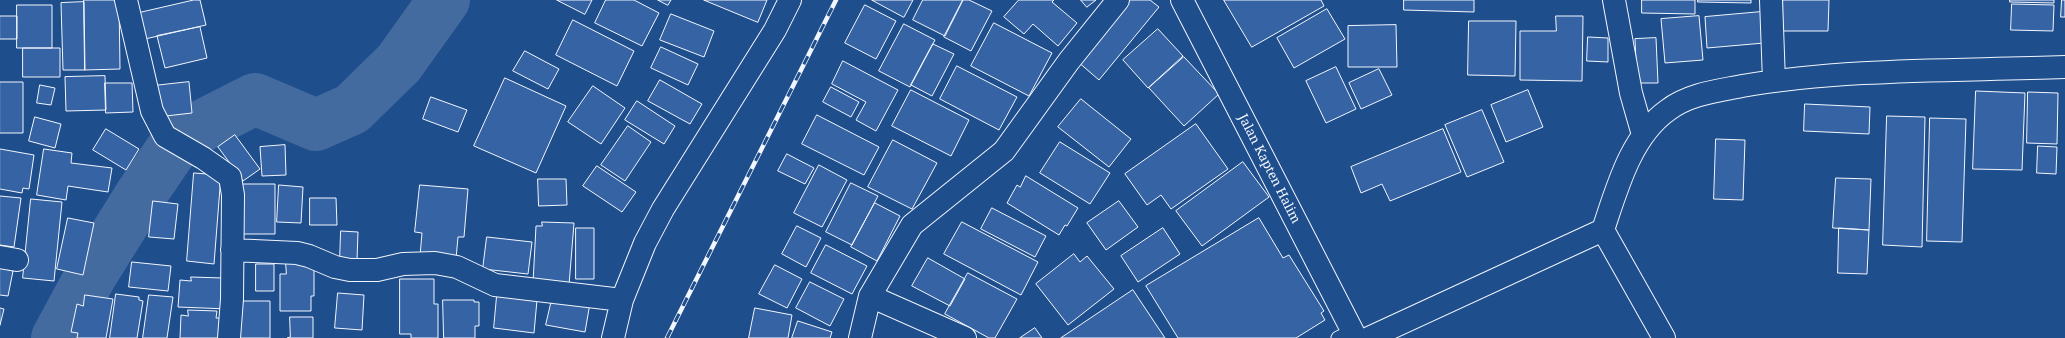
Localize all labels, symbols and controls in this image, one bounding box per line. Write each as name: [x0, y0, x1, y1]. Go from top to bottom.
street label: Jalan Kapten Halim: [1235, 112, 1303, 226]

